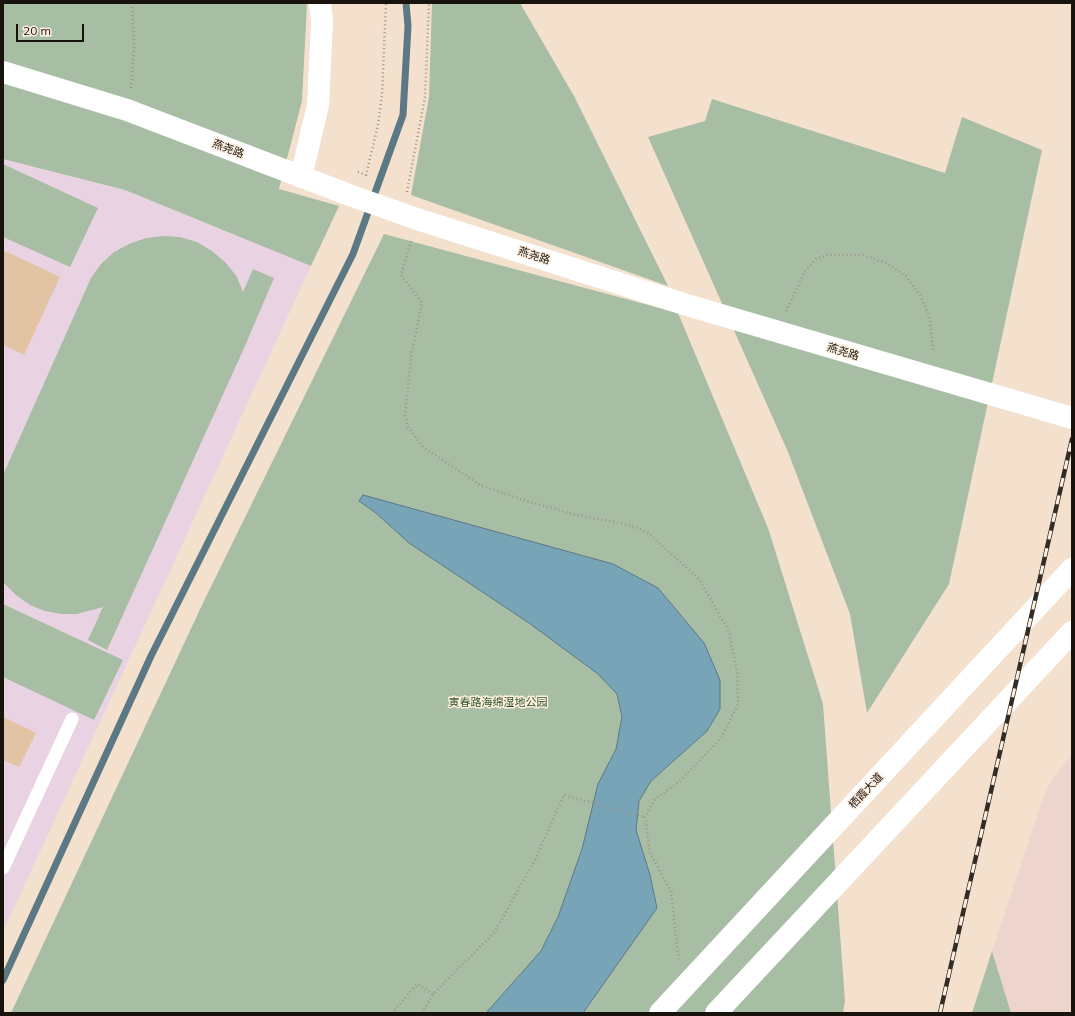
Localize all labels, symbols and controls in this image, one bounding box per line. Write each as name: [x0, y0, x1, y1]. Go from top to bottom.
scale bar: [18, 16, 86, 42]
text: 20 m: [23, 23, 51, 38]
street label: 燕尧路: [210, 137, 246, 161]
street label: 燕尧路: [516, 245, 552, 267]
street label: 燕尧路: [825, 341, 861, 363]
park label: 寅春路海绵湿地公园: [449, 696, 547, 710]
street label: 栖霞大道: [846, 770, 886, 812]

